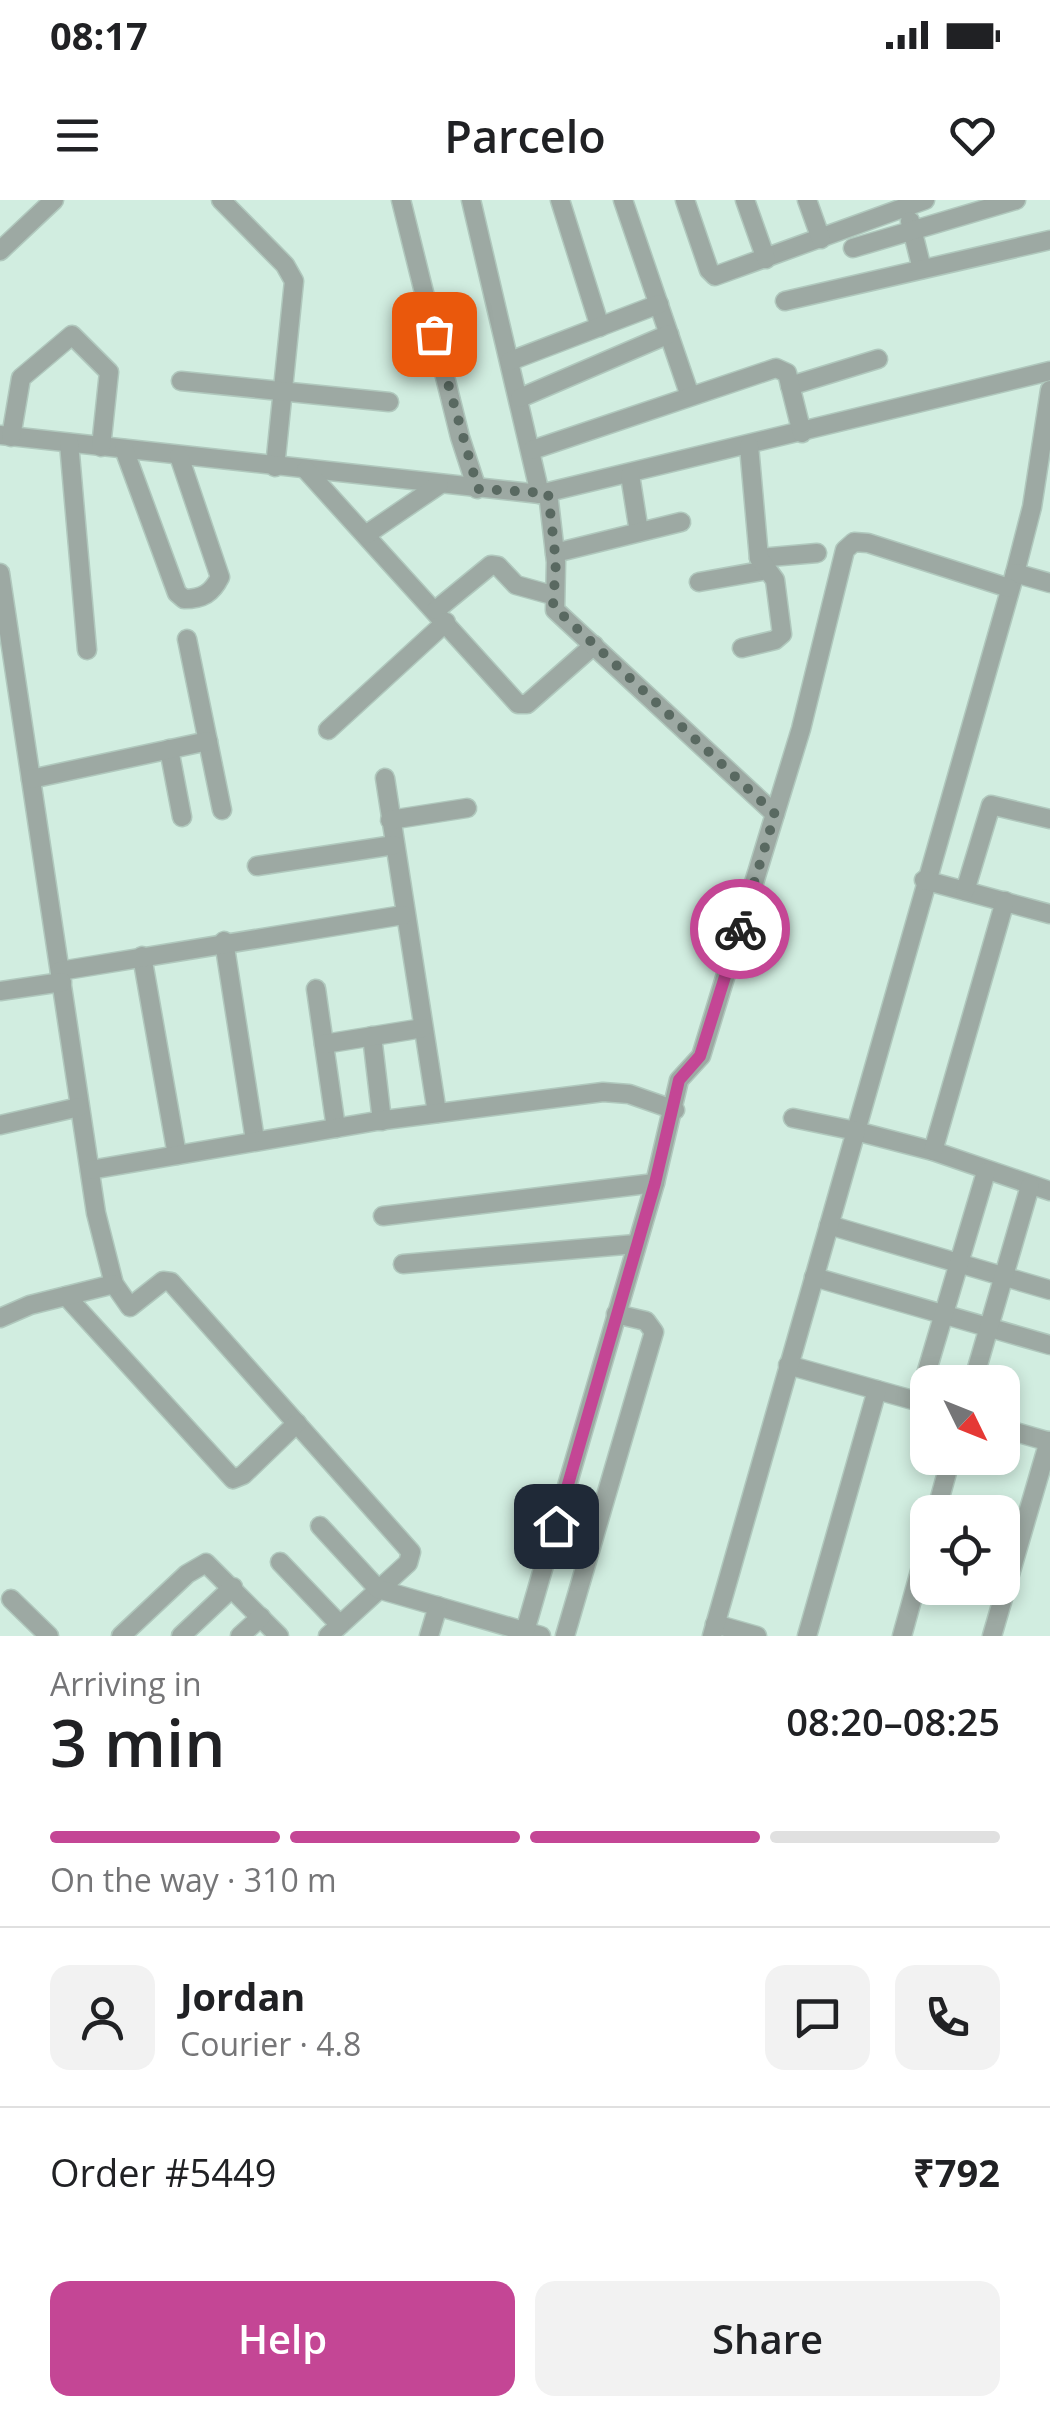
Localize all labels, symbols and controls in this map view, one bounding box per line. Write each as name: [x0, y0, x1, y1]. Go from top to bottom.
text: 08:17: [50, 9, 148, 61]
text: Parcelo: [444, 105, 606, 166]
icon: menu: [50, 108, 105, 163]
icon: heart: [945, 108, 1000, 163]
pin: [392, 292, 477, 377]
icon: bag: [407, 307, 462, 362]
courier: [690, 879, 790, 979]
icon: bike: [713, 902, 768, 957]
north arrow: [910, 1365, 1020, 1475]
map controls: [910, 1365, 1020, 1605]
pin: [514, 1484, 599, 1569]
button: locate: [910, 1495, 1020, 1605]
icon: home: [529, 1499, 584, 1554]
text: Arriving in: [50, 1662, 202, 1705]
text: 08:20–08:25: [786, 1695, 1000, 1747]
text: 3 min: [50, 1698, 225, 1786]
text: On the way · 310 m: [50, 1858, 337, 1901]
button: person: [50, 1965, 155, 2070]
button: chat: [765, 1965, 870, 2070]
button: phone: [895, 1965, 1000, 2070]
text: Jordan: [180, 1970, 305, 2022]
text: Courier · 4.8: [180, 2022, 361, 2065]
text: Order #5449: [50, 2146, 277, 2198]
text: ₹792: [913, 2146, 1000, 2198]
button: Help: [50, 2281, 515, 2396]
button: Share: [535, 2281, 1000, 2396]

